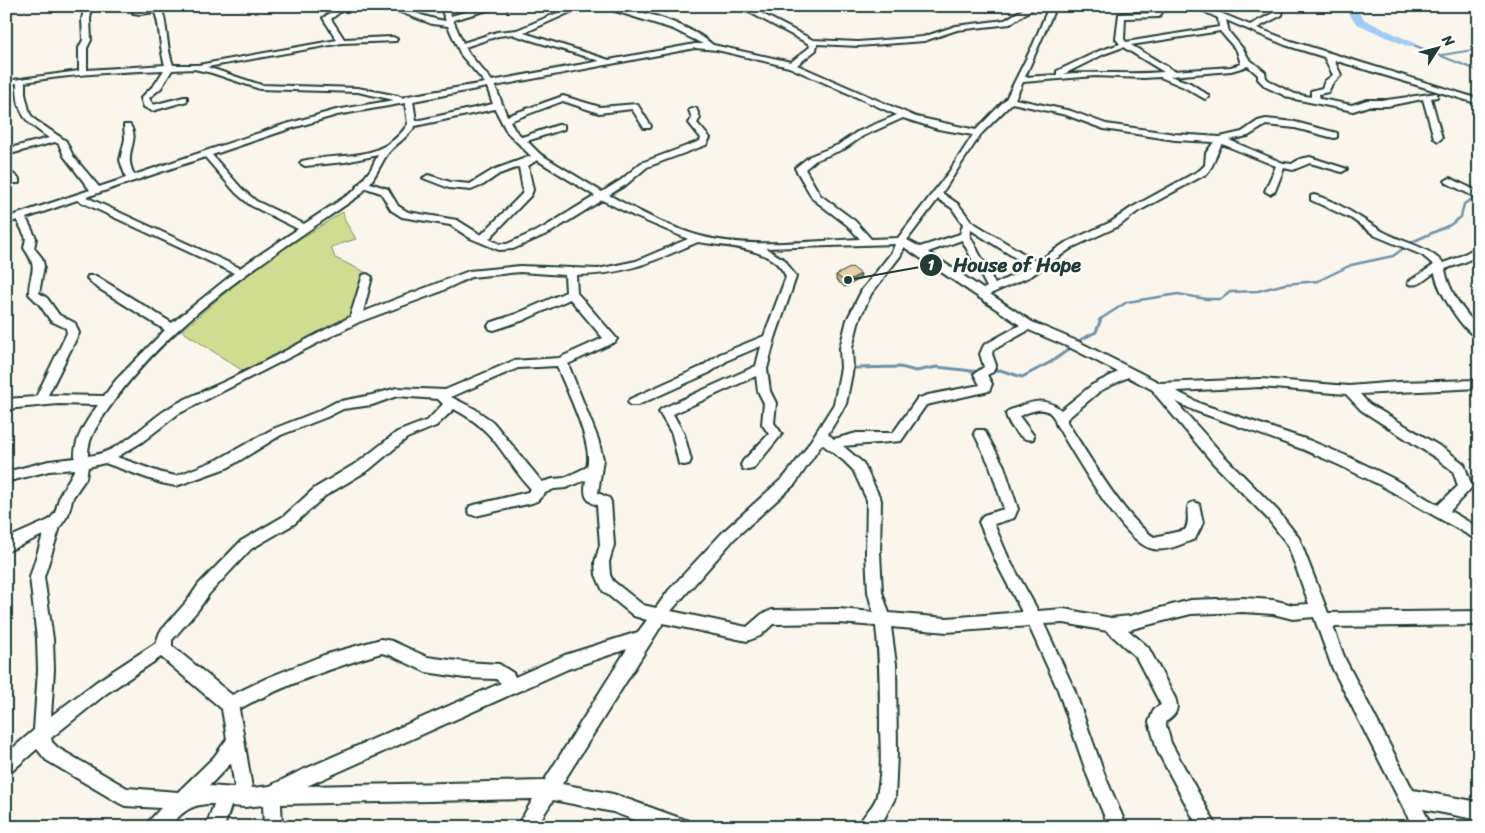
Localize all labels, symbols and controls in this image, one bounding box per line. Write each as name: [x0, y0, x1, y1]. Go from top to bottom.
north arrow: [1412, 22, 1462, 72]
text: N: [1435, 29, 1461, 52]
callout: House of Hope: [918, 247, 1092, 282]
text: House of Hope: [952, 248, 1081, 283]
text: 1: [928, 252, 935, 278]

